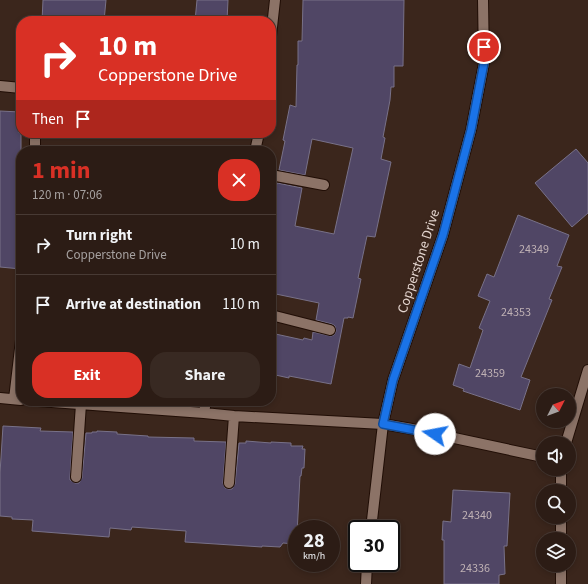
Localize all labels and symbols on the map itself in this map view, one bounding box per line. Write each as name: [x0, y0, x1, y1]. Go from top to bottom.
pin: [467, 30, 501, 64]
street label: Copperstone Drive: [393, 207, 445, 316]
house number: 24349: [519, 241, 549, 258]
house number: 24353: [501, 304, 531, 321]
house number: 24359: [475, 365, 505, 382]
north arrow: [536, 388, 576, 428]
position arrow: [414, 413, 456, 455]
house number: 24340: [462, 507, 492, 524]
speed limit sign: 30: [348, 520, 400, 572]
house number: 24336: [460, 560, 490, 577]

